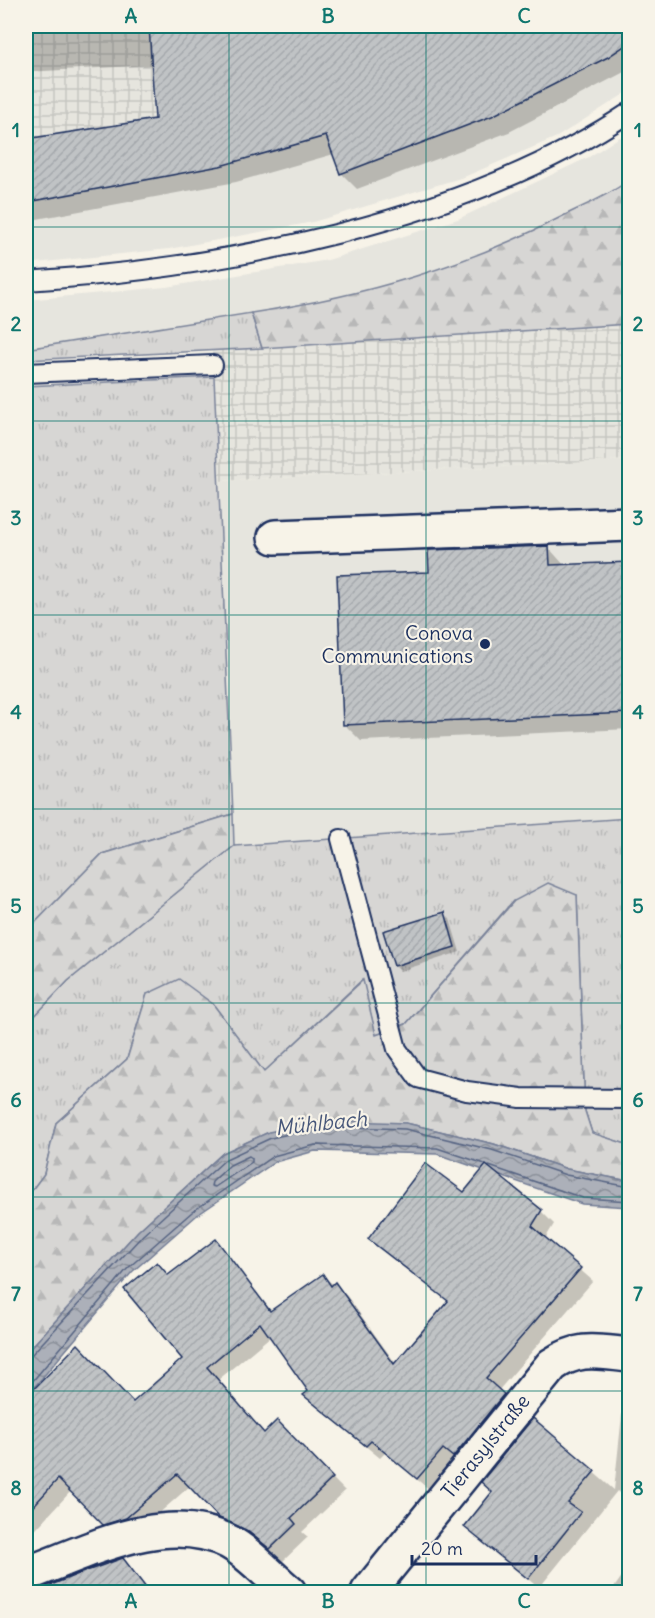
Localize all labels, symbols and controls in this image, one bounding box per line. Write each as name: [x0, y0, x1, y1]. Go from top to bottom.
text: A: [125, 3, 138, 28]
text: B: [321, 3, 335, 28]
text: C: [517, 3, 531, 28]
text: 1: [12, 117, 20, 142]
text: 1: [634, 117, 642, 142]
text: 2: [11, 311, 22, 336]
text: 2: [633, 311, 644, 336]
text: 3: [10, 505, 22, 530]
text: 3: [632, 505, 644, 530]
place label: Conova Communications: [322, 620, 473, 668]
marker: Conova Communications: [478, 637, 492, 651]
text: 4: [10, 699, 22, 724]
text: 4: [632, 699, 644, 724]
text: 5: [10, 893, 22, 918]
text: 5: [632, 893, 644, 918]
text: 6: [10, 1087, 22, 1112]
text: 6: [632, 1087, 644, 1112]
water label: Mühlbach: [274, 1105, 369, 1141]
text: 7: [11, 1281, 21, 1306]
text: 7: [633, 1281, 643, 1306]
street label: Tierasylstraße: [435, 1389, 535, 1503]
text: 8: [10, 1475, 22, 1500]
text: 8: [632, 1475, 644, 1500]
scale bar: [412, 1528, 536, 1566]
text: 20 m: [421, 1537, 463, 1560]
text: A: [125, 1588, 138, 1613]
text: B: [321, 1588, 335, 1613]
text: C: [517, 1588, 531, 1613]

